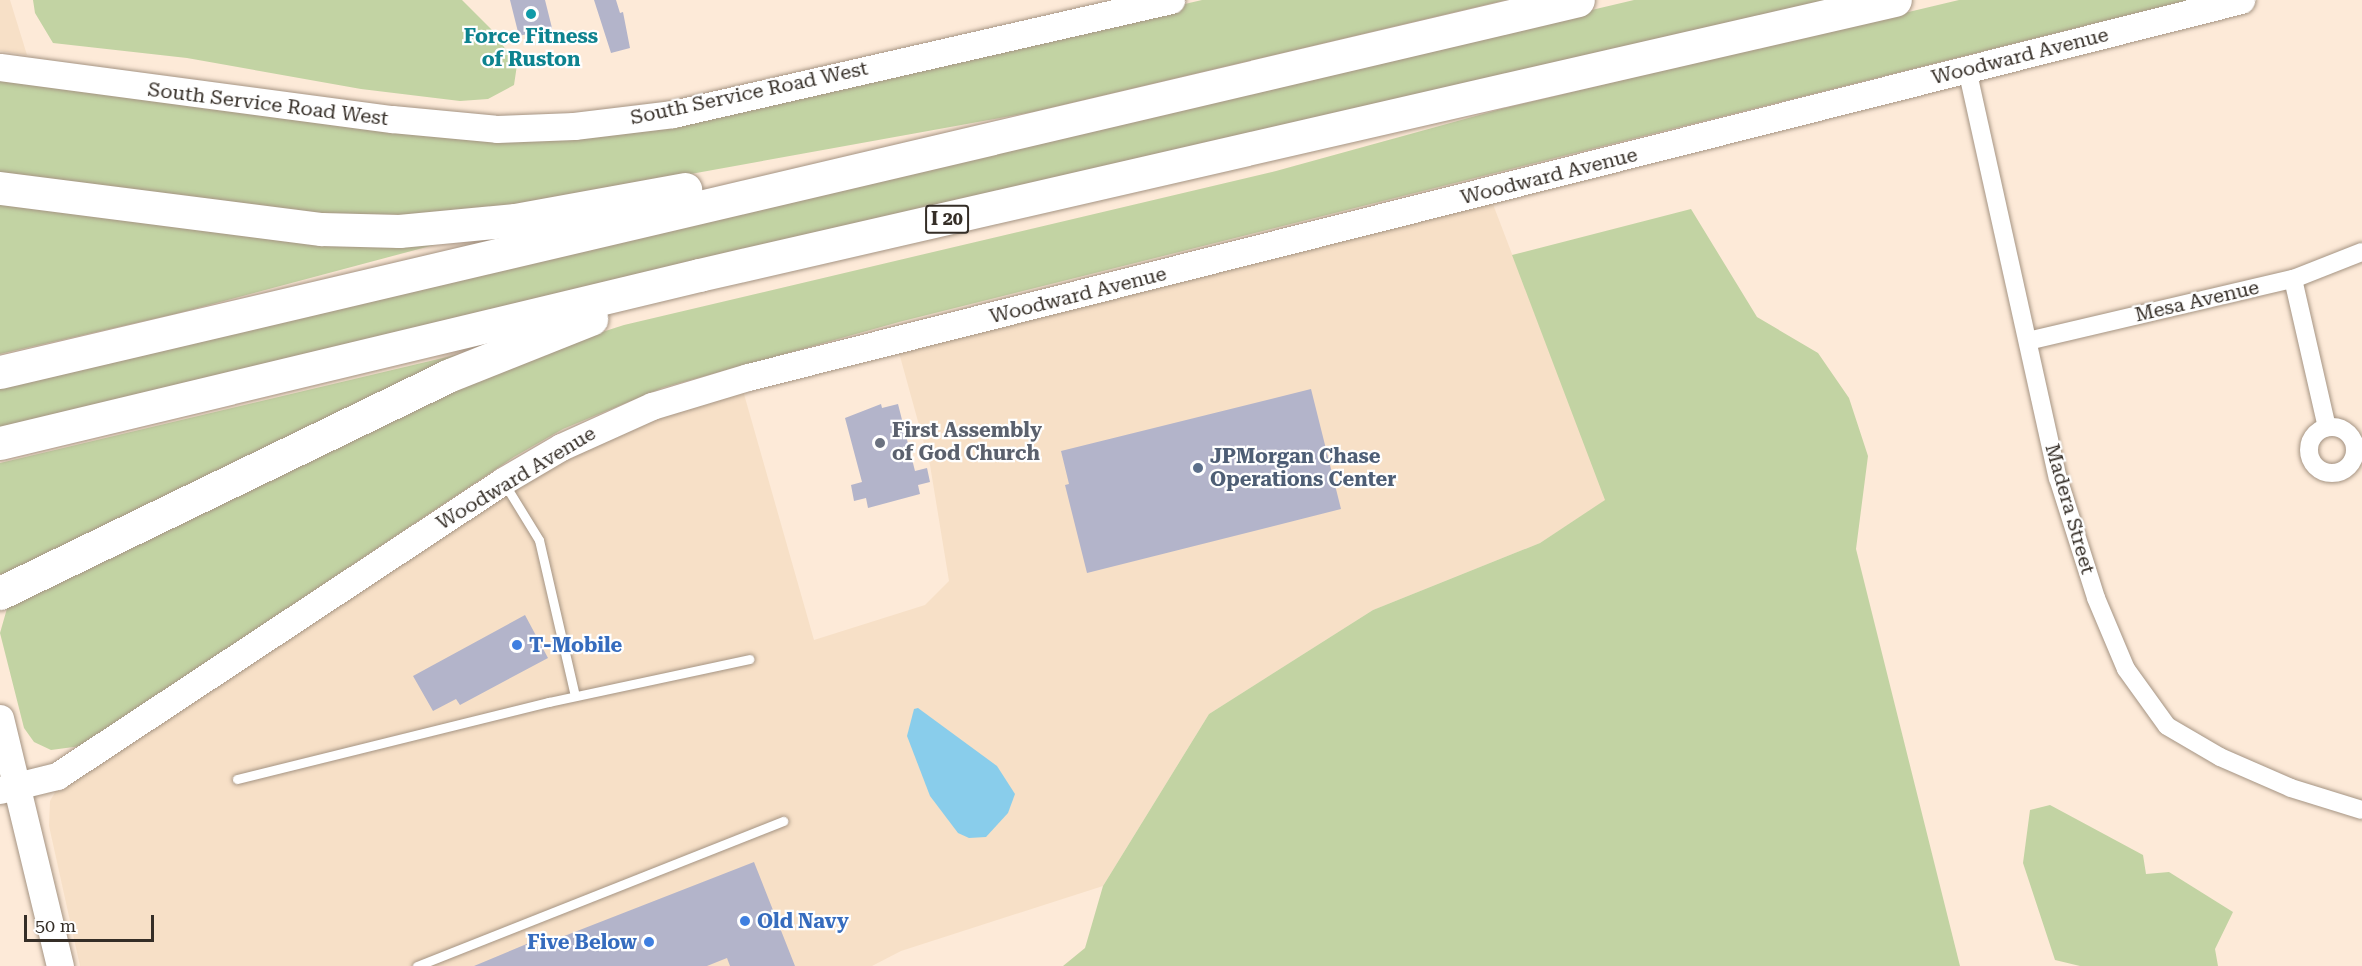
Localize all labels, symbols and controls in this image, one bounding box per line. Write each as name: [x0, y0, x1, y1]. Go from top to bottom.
marker: Force Fitness of Ruston: [524, 7, 538, 21]
street label: Woodward Avenue: [1929, 22, 2111, 90]
place label: Force Fitness of Ruston: [464, 24, 598, 71]
street label: South Service Road West: [628, 56, 870, 130]
street label: South Service Road West: [146, 77, 390, 131]
street label: Woodward Avenue: [1458, 142, 1640, 210]
road number: I 20: [924, 204, 970, 234]
street label: Woodward Avenue: [987, 261, 1169, 329]
street label: Mesa Avenue: [2133, 275, 2261, 327]
place label: First Assembly of God Church: [892, 419, 1042, 466]
street label: Woodward Avenue: [432, 421, 600, 535]
marker: First Assembly of God Church: [873, 436, 887, 450]
street label: Madera Street: [2040, 441, 2100, 577]
place label: JPMorgan Chase Operations Center: [1210, 444, 1396, 491]
marker: JPMorgan Chase Operations Center: [1191, 461, 1205, 475]
place label: T-Mobile: [529, 633, 622, 657]
marker: T-Mobile: [510, 638, 524, 652]
scale bar: [27, 903, 158, 941]
place label: Old Navy: [757, 909, 849, 933]
marker: Old Navy: [738, 914, 752, 928]
text: 50 m: [35, 915, 76, 936]
place label: Five Below: [527, 930, 637, 954]
marker: Five Below: [642, 935, 656, 949]

